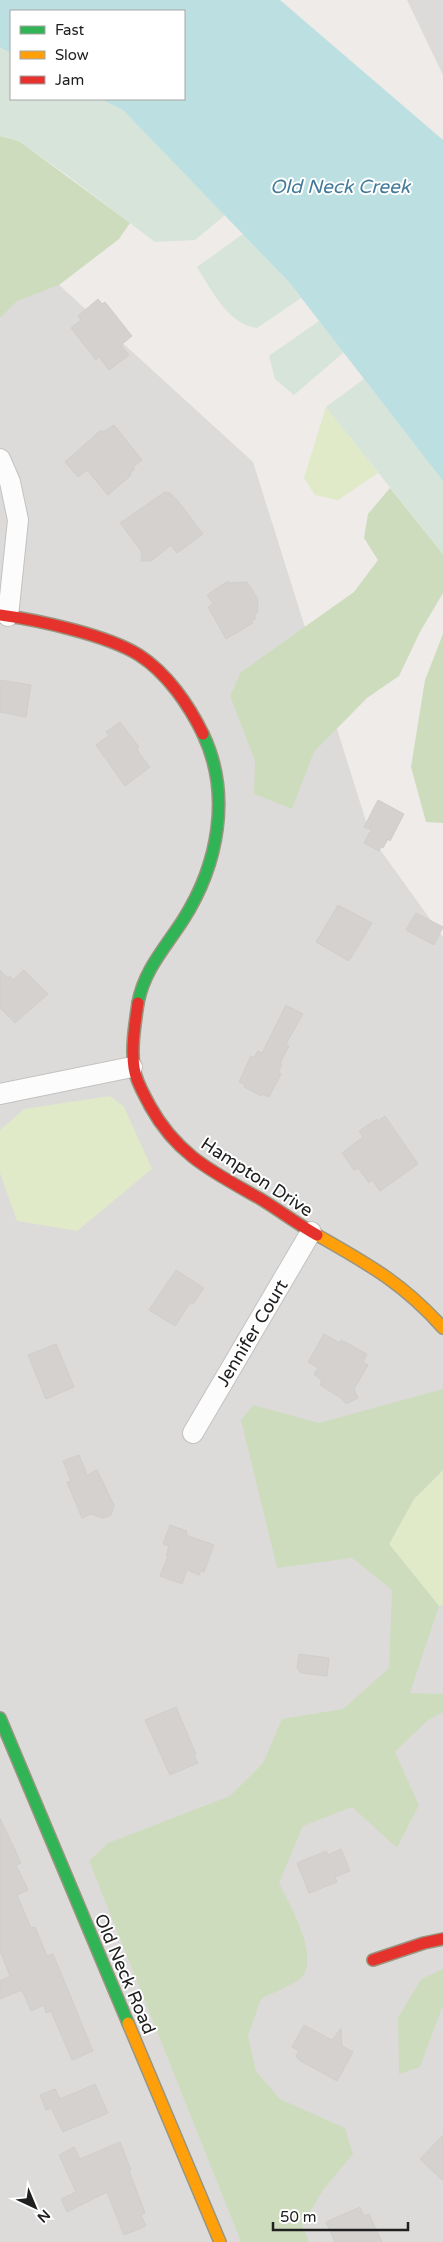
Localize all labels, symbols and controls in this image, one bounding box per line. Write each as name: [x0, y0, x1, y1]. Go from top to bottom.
legend: [10, 10, 185, 100]
text: Fast: [55, 21, 85, 39]
text: Slow: [55, 46, 89, 64]
text: Jam: [55, 71, 84, 89]
water label: Old Neck Creek: [270, 176, 412, 198]
street label: Hampton Drive: [197, 1133, 317, 1221]
street label: Jennifer Court: [211, 1275, 293, 1391]
street label: Old Neck Road: [90, 1910, 160, 2038]
north arrow: [10, 2182, 60, 2232]
scale bar: [273, 2200, 408, 2232]
text: N: [34, 2206, 54, 2226]
text: 50 m: [280, 2208, 317, 2226]

